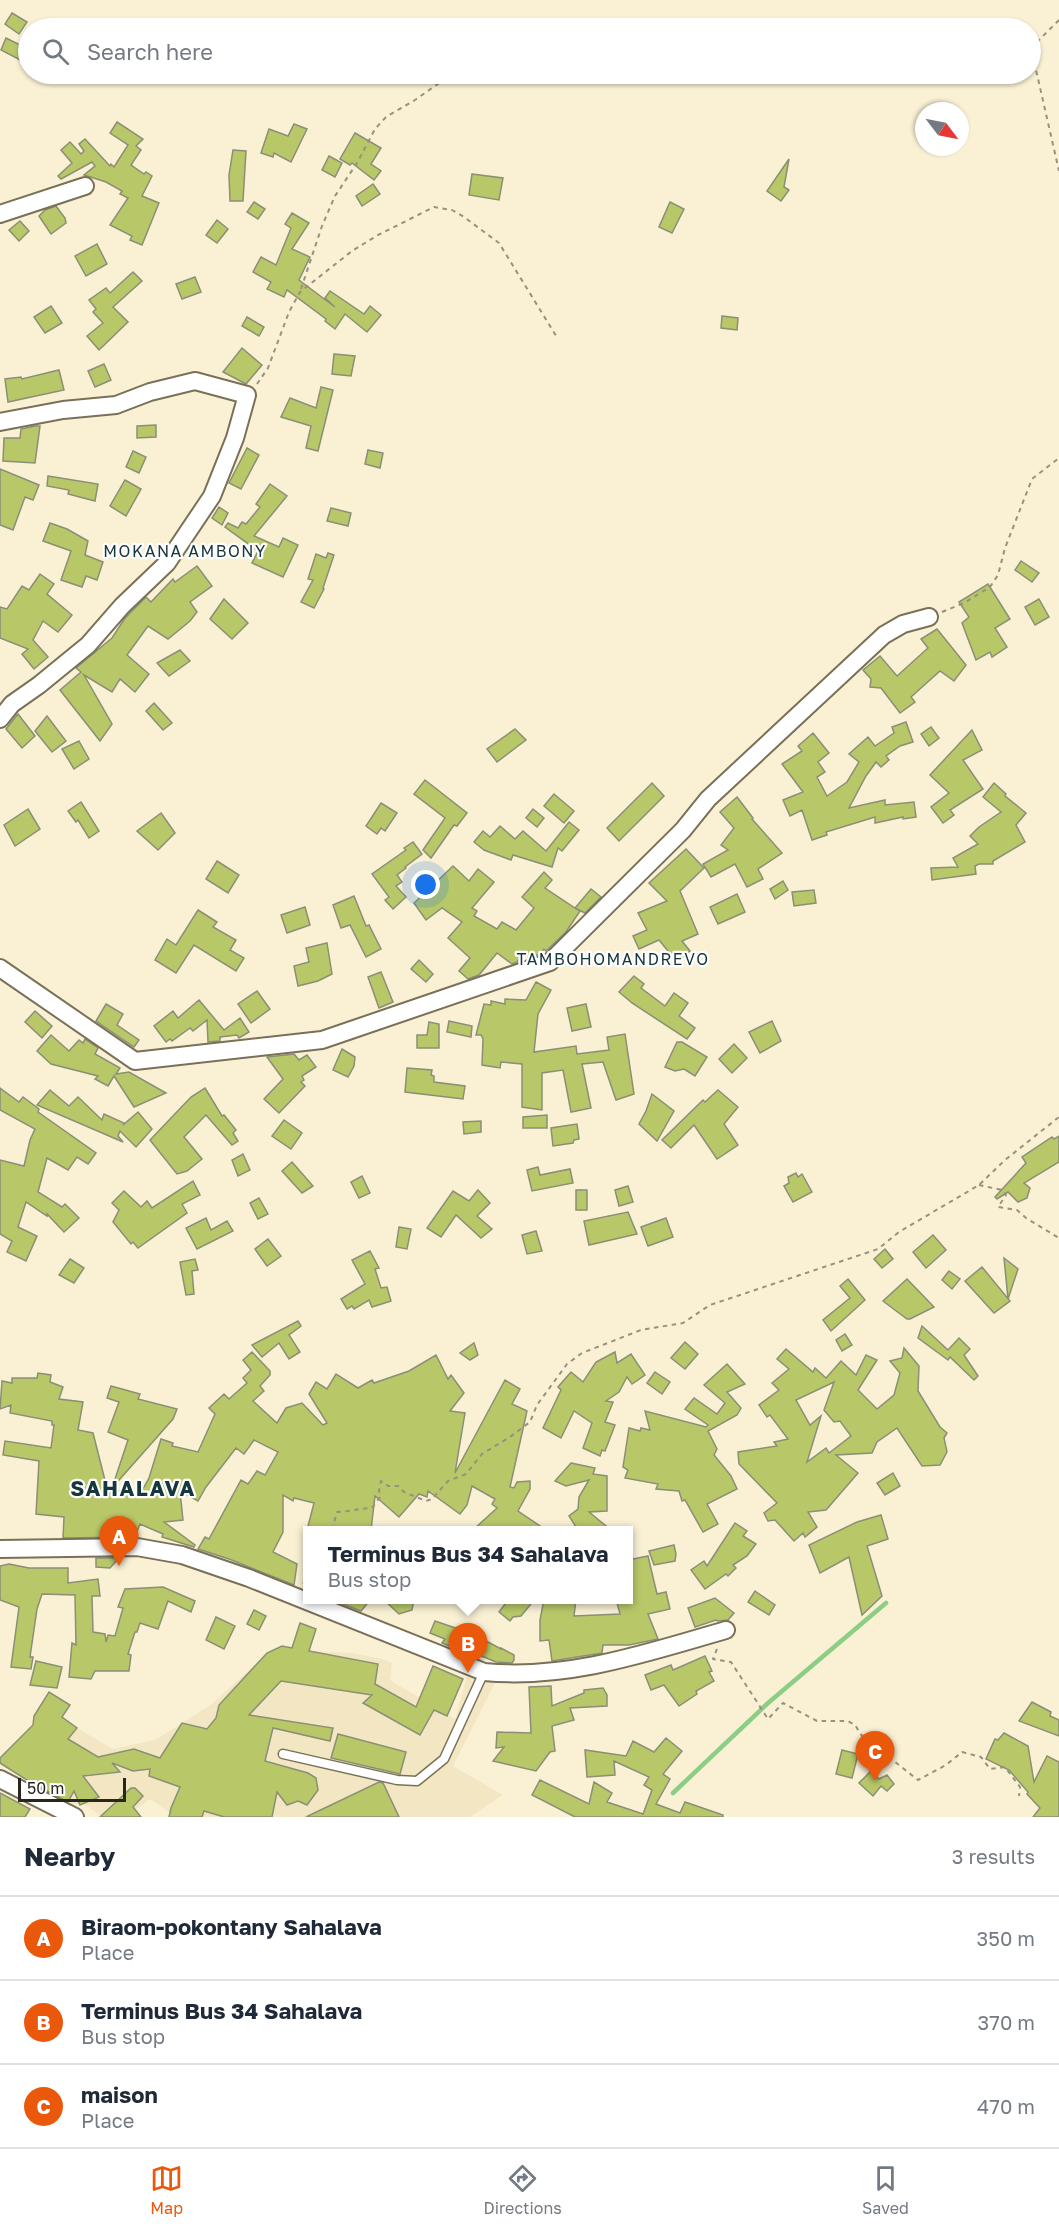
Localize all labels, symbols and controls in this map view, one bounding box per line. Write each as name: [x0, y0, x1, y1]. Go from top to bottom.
search box: [18, 18, 1041, 84]
icon: search: [39, 35, 72, 68]
text: Search here: [87, 38, 213, 65]
north arrow: [915, 102, 969, 156]
district label: MOKANA AMBONY: [103, 541, 267, 561]
your location: [411, 870, 440, 899]
district label: TAMBOHOMANDREVO: [517, 949, 709, 969]
district label: SAHALAVA: [70, 1475, 196, 1501]
pin: A: [100, 1516, 138, 1566]
popup: [303, 1526, 633, 1604]
text: Terminus Bus 34 Sahalava: [327, 1540, 609, 1567]
text: Bus stop: [327, 1567, 411, 1591]
pin: B: [448, 1624, 488, 1673]
pin: C: [856, 1732, 894, 1781]
scale bar: [18, 1775, 126, 1802]
text: 50 m: [27, 1778, 64, 1798]
text: Nearby: [24, 1841, 115, 1872]
text: 3 results: [952, 1844, 1035, 1868]
text: Biraom-pokontany Sahalava: [81, 1913, 382, 1940]
text: A: [36, 1926, 51, 1950]
text: 350 m: [977, 1926, 1035, 1950]
text: Place: [81, 1940, 134, 1964]
text: Terminus Bus 34 Sahalava: [81, 1997, 362, 2024]
text: B: [36, 2010, 51, 2034]
text: 370 m: [978, 2010, 1035, 2034]
text: Bus stop: [81, 2024, 165, 2048]
text: maison: [81, 2081, 158, 2108]
text: C: [36, 2094, 51, 2118]
text: 470 m: [977, 2094, 1035, 2118]
text: Place: [81, 2108, 134, 2132]
tab: Map: [150, 2162, 183, 2218]
tab: Directions: [484, 2162, 562, 2218]
tab: Saved: [862, 2162, 909, 2218]

